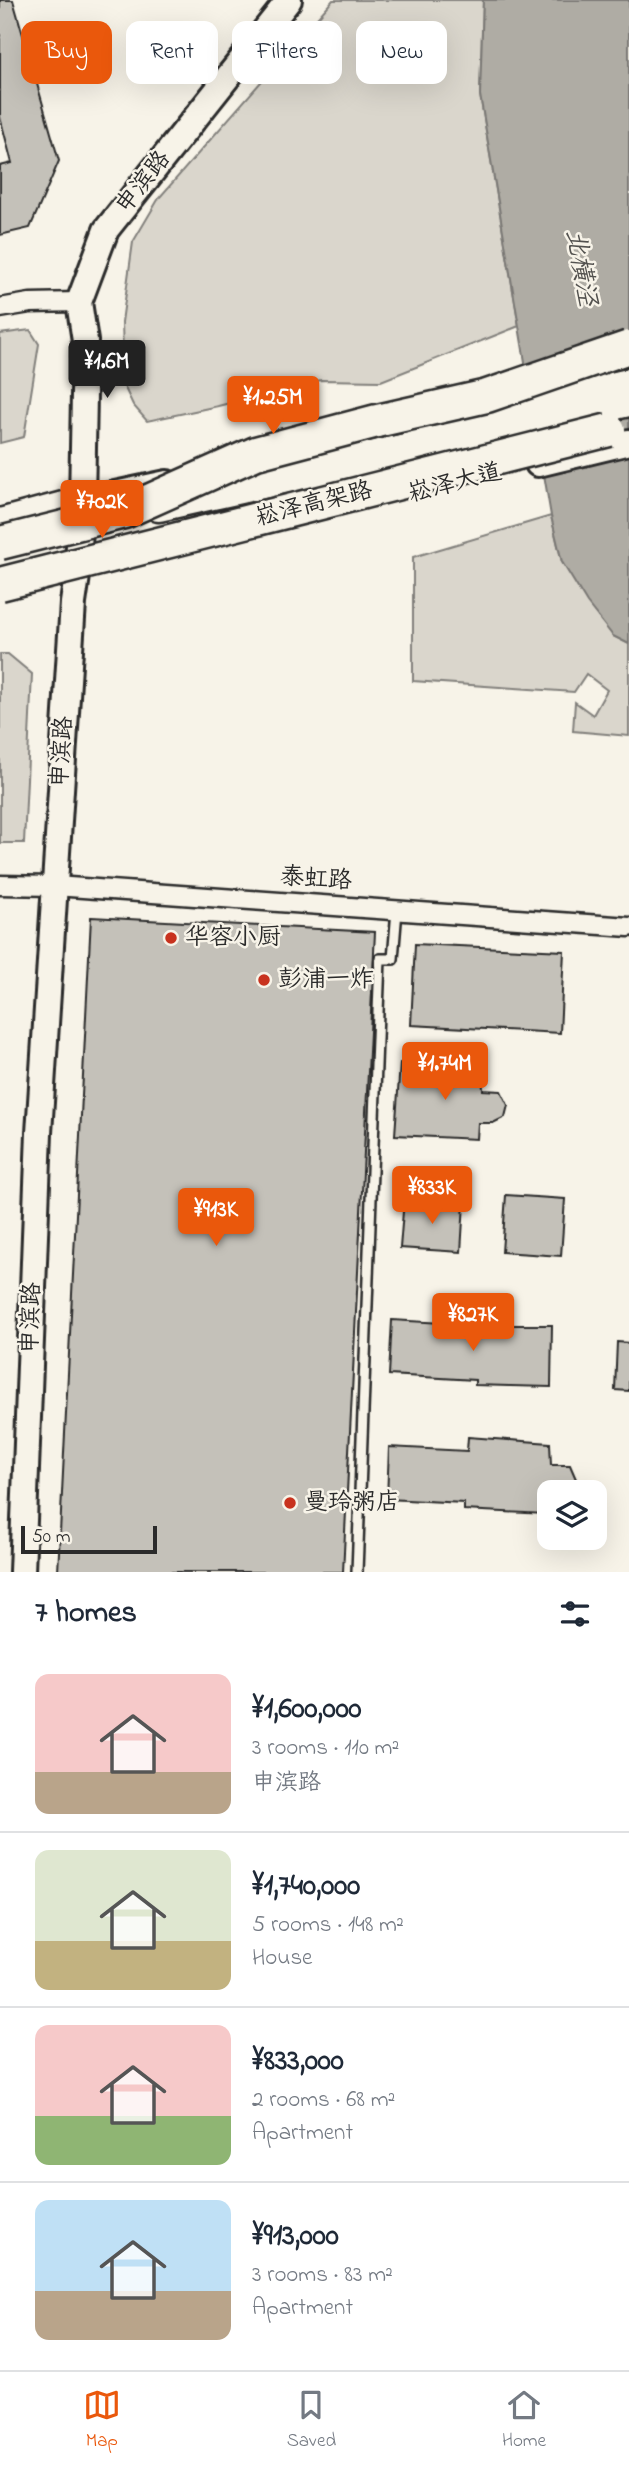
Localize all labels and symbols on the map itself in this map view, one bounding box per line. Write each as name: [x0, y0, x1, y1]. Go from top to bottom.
street label: 申滨路: [108, 144, 180, 222]
water label: 北横泾: [555, 226, 606, 311]
pin: ¥1.6M: [58, 340, 156, 400]
pin: ¥1.25M: [216, 376, 330, 436]
street label: 崧泽大道: [404, 455, 506, 513]
street label: 崧泽高架路: [252, 474, 376, 536]
pin: ¥702K: [53, 480, 151, 540]
street label: 申滨路: [43, 715, 83, 789]
street label: 泰虹路: [279, 860, 353, 900]
place label: 华容小厨: [185, 921, 281, 956]
marker: 华容小厨: [163, 930, 179, 946]
place label: 彭浦一炸: [278, 963, 374, 998]
marker: 彭浦一炸: [256, 972, 272, 988]
pin: ¥1.74M: [388, 1042, 502, 1102]
pin: ¥833K: [383, 1166, 481, 1226]
pin: ¥913K: [167, 1188, 265, 1248]
street label: 申滨路: [13, 1281, 51, 1355]
pin: ¥827K: [424, 1294, 522, 1353]
place label: 曼玲粥店: [304, 1486, 400, 1521]
marker: 曼玲粥店: [282, 1495, 298, 1511]
scale bar: [21, 1523, 158, 1555]

